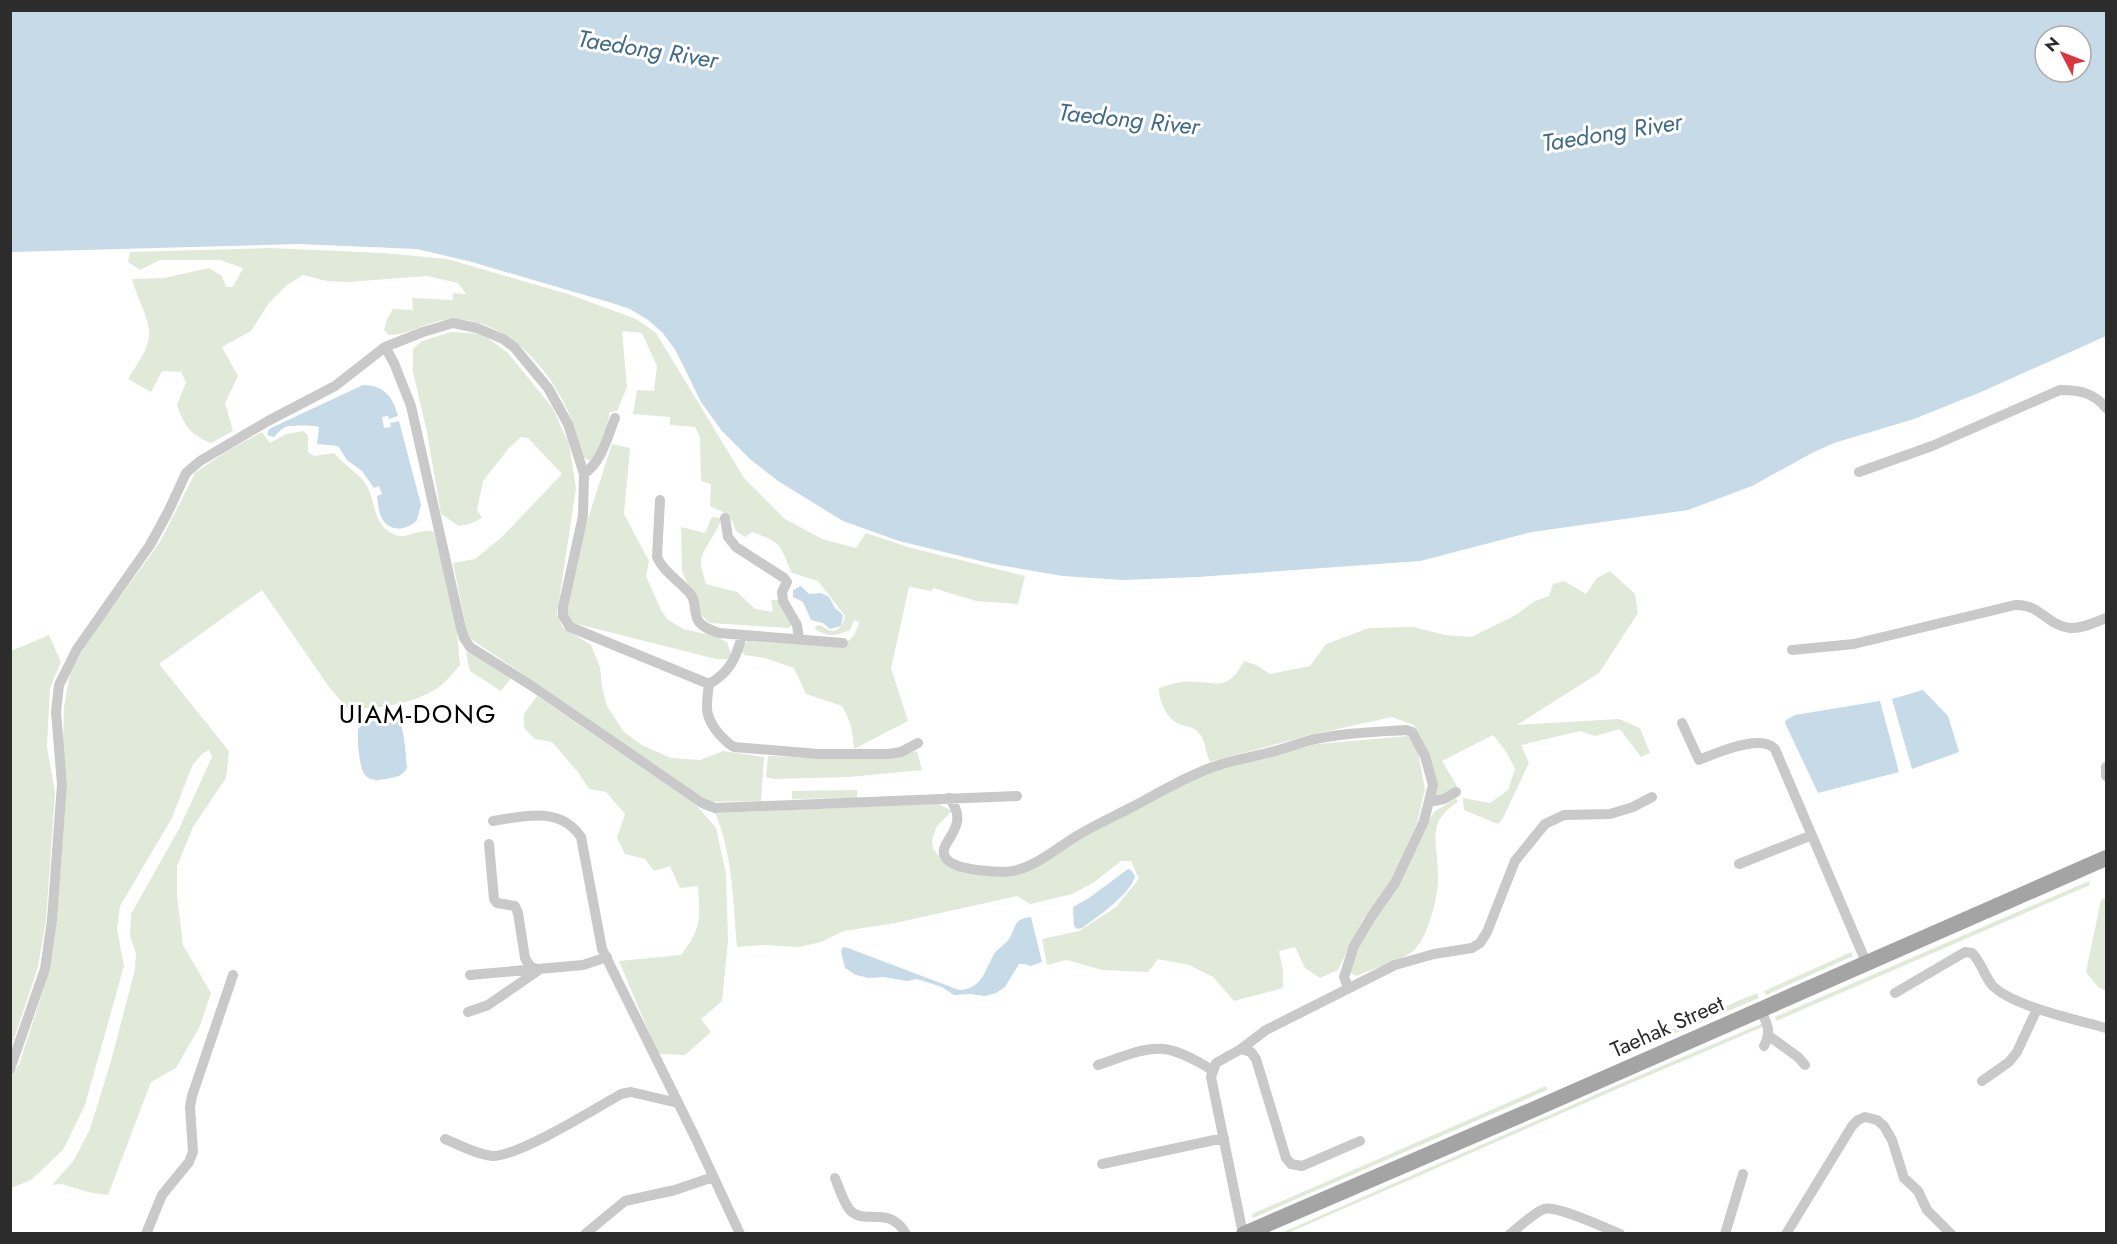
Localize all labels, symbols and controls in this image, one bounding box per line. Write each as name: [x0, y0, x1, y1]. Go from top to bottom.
water label: Taedong River: [575, 21, 723, 78]
north arrow: [2033, 24, 2093, 84]
text: N: [2039, 32, 2065, 57]
water label: Taedong River: [1057, 94, 1203, 144]
water label: Taedong River: [1539, 103, 1687, 160]
district label: UIAM-DONG: [339, 695, 497, 733]
street label: Taehak Street: [1605, 987, 1729, 1065]

